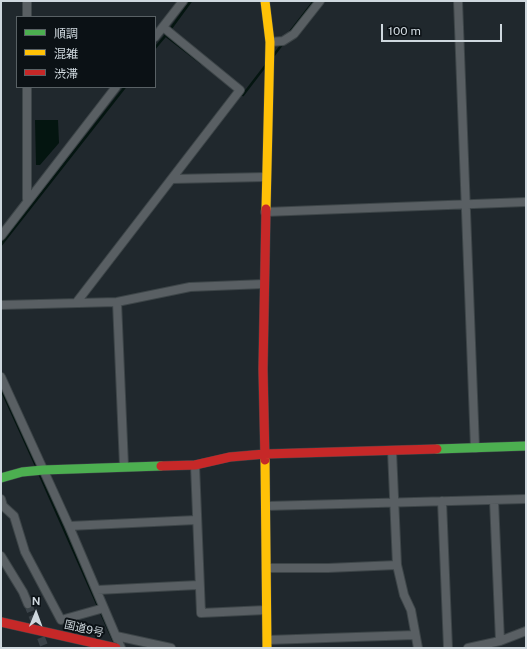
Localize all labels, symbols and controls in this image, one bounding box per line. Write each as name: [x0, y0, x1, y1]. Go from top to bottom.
legend: [16, 16, 156, 88]
scale bar: [383, 16, 504, 42]
text: 100 m: [388, 24, 421, 38]
text: 順調: [54, 27, 78, 41]
text: 混雑: [54, 47, 78, 61]
text: 渋滞: [54, 67, 78, 81]
north arrow: [16, 593, 56, 633]
text: N: [32, 595, 41, 607]
street label: 国道9号: [63, 618, 105, 640]

